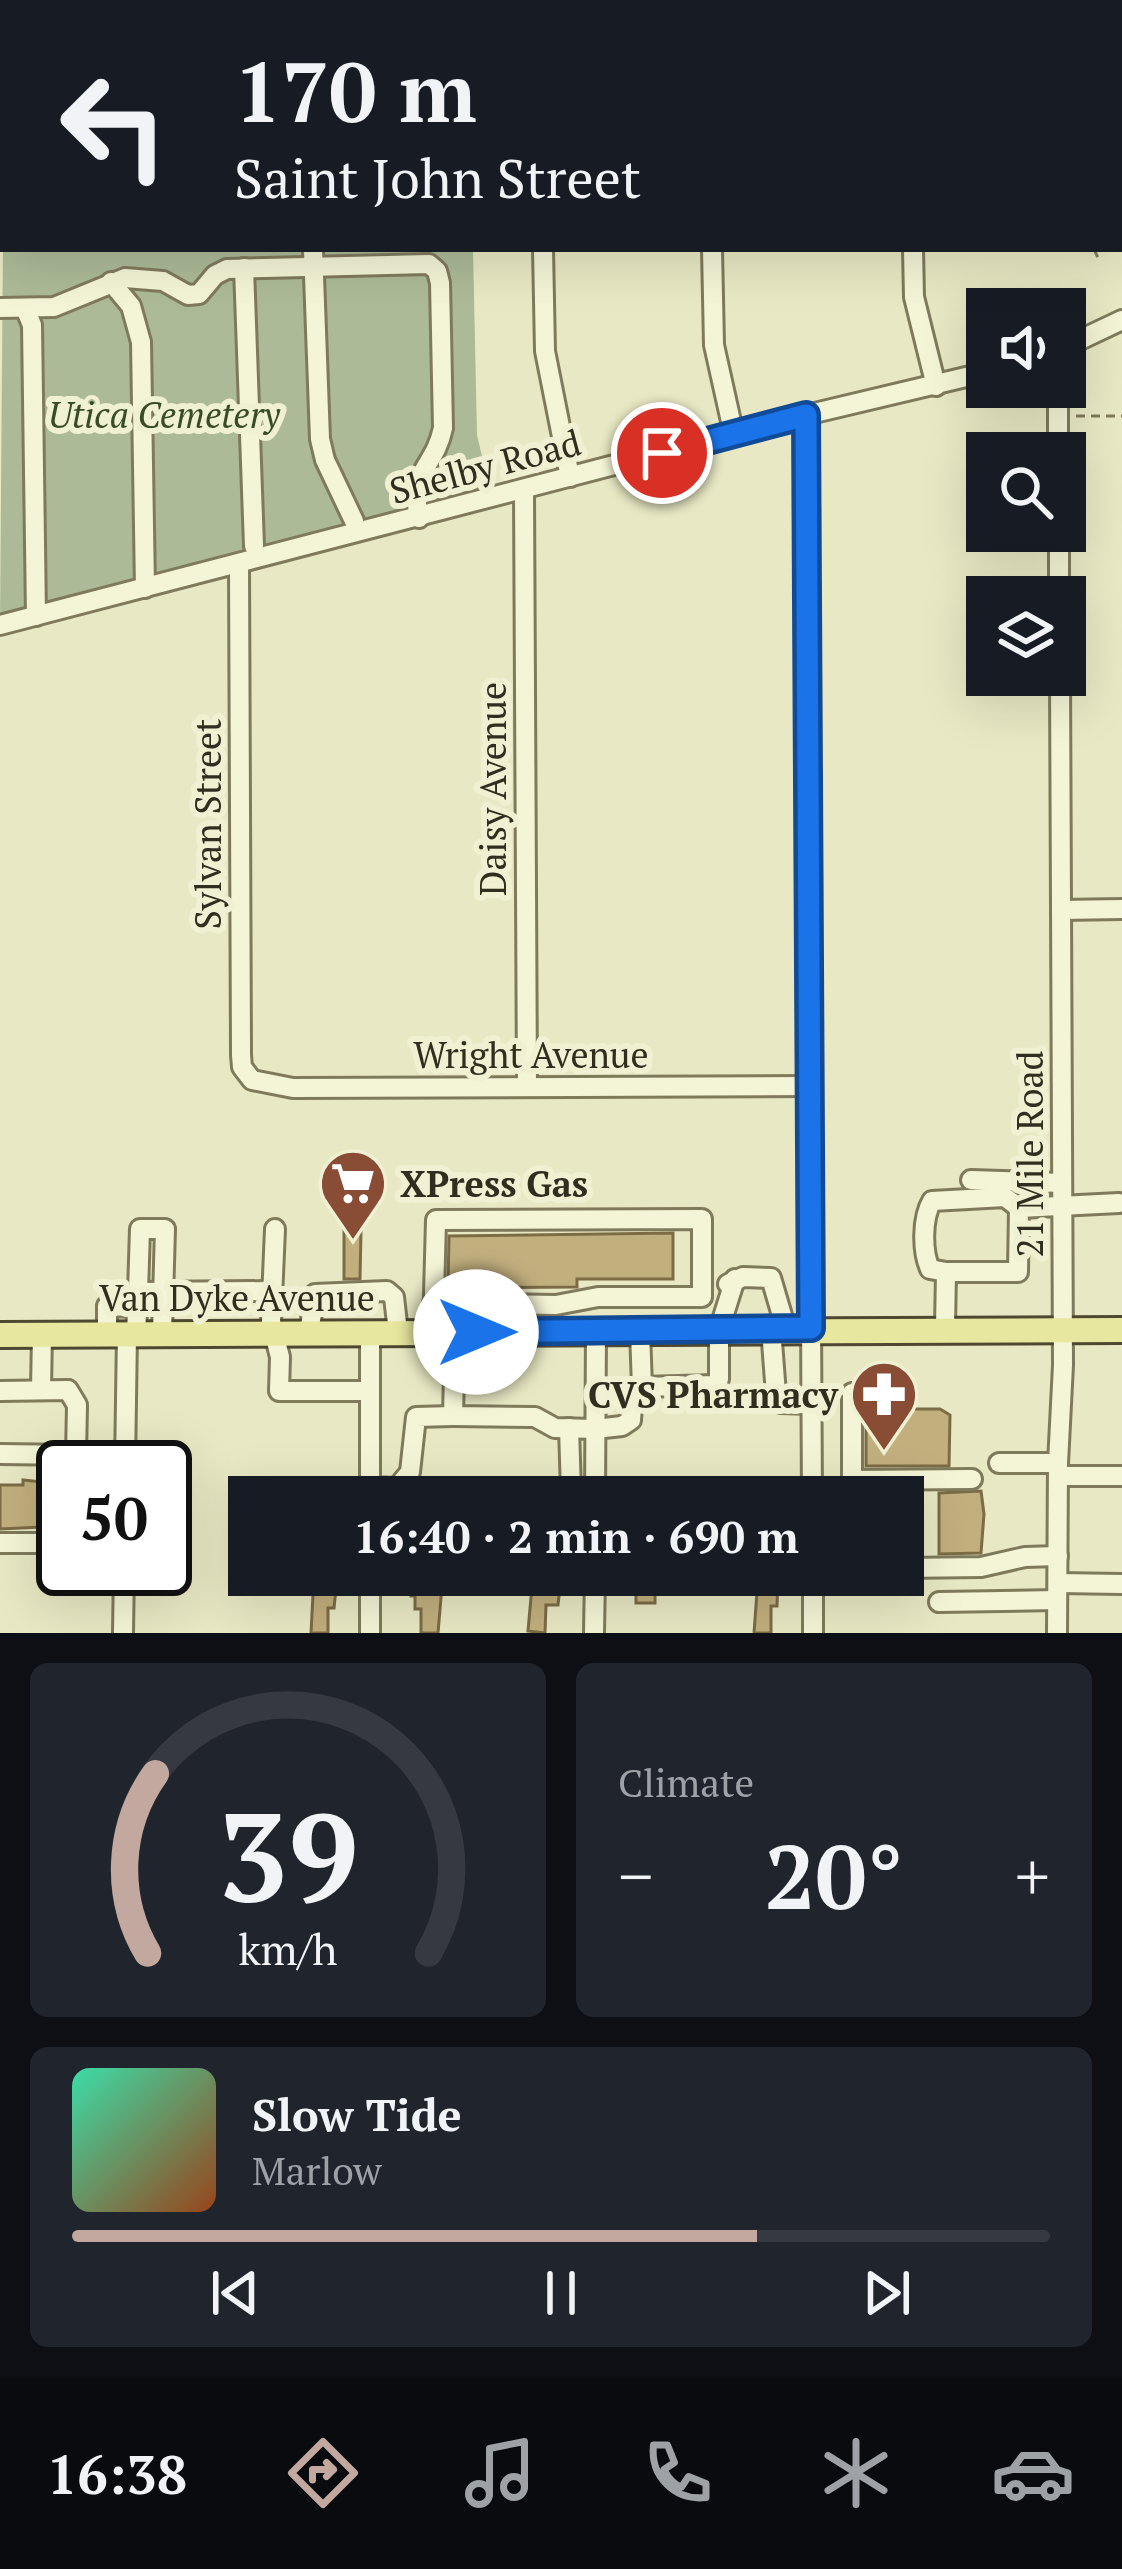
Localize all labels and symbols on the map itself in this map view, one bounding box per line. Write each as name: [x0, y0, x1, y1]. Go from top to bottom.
park label: Utica Cemetery: [48, 391, 282, 438]
pin: [611, 402, 713, 504]
street label: Shelby Road: [384, 418, 586, 514]
street label: Daisy Avenue: [469, 682, 516, 896]
street label: Sylvan Street: [184, 719, 231, 929]
street label: Wright Avenue: [413, 1031, 649, 1078]
street label: 21 Mile Road: [1006, 1050, 1053, 1258]
supermarket icon: XPress Gas: [318, 1148, 388, 1242]
place label: XPress Gas: [400, 1160, 588, 1207]
position arrow: [413, 1269, 539, 1395]
street label: Van Dyke Avenue: [99, 1274, 375, 1321]
pharmacy icon: CVS Pharmacy: [849, 1359, 919, 1453]
place label: CVS Pharmacy: [588, 1371, 839, 1418]
speed limit sign: 50: [36, 1440, 192, 1596]

